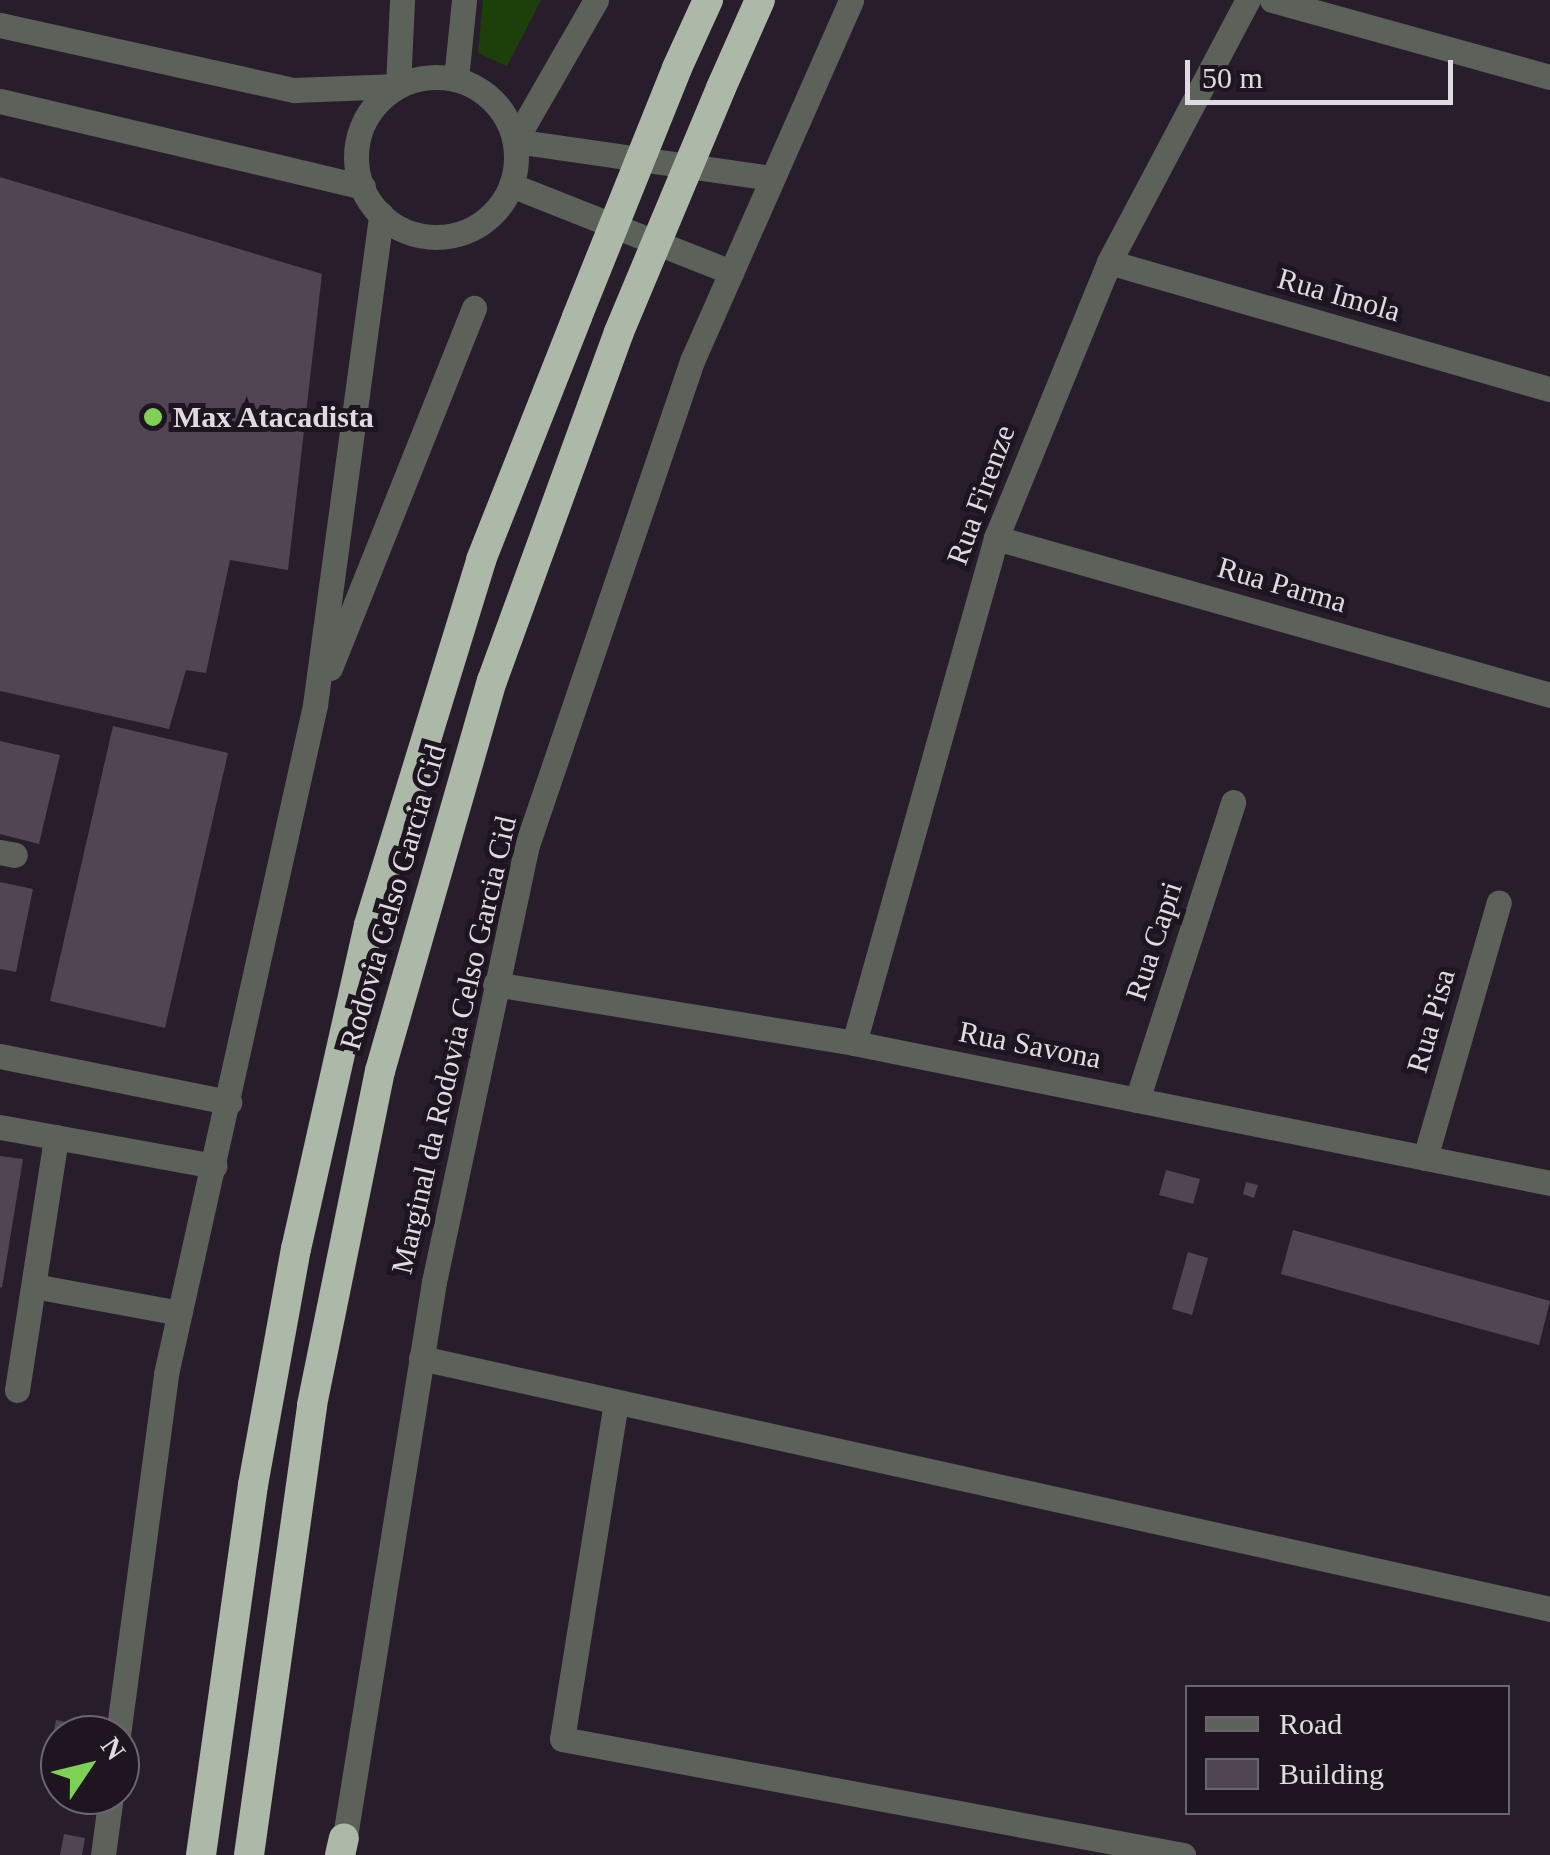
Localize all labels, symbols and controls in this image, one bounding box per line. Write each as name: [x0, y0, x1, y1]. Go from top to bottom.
scale bar: [1190, 40, 1458, 102]
text: 50 m: [1202, 61, 1263, 94]
street label: Rua Imola: [1274, 260, 1404, 330]
place label: Max Atacadista: [173, 399, 375, 435]
marker: Max Atacadista: [142, 406, 164, 428]
street label: Rua Firenze: [939, 420, 1023, 570]
street label: Rua Parma: [1213, 549, 1351, 621]
street label: Rodovia Celso Garcia Cid: [332, 740, 454, 1054]
street label: Marginal da Rodovia Celso Garcia Cid: [384, 813, 524, 1277]
street label: Rua Capri: [1118, 877, 1190, 1005]
street label: Rua Pisa: [1399, 965, 1463, 1077]
street label: Rua Savona: [956, 1014, 1104, 1076]
legend: [1185, 1685, 1510, 1815]
text: Road: [1279, 1707, 1342, 1740]
north arrow: [40, 1715, 140, 1815]
text: N: [95, 1731, 132, 1766]
text: Building: [1279, 1757, 1384, 1790]

